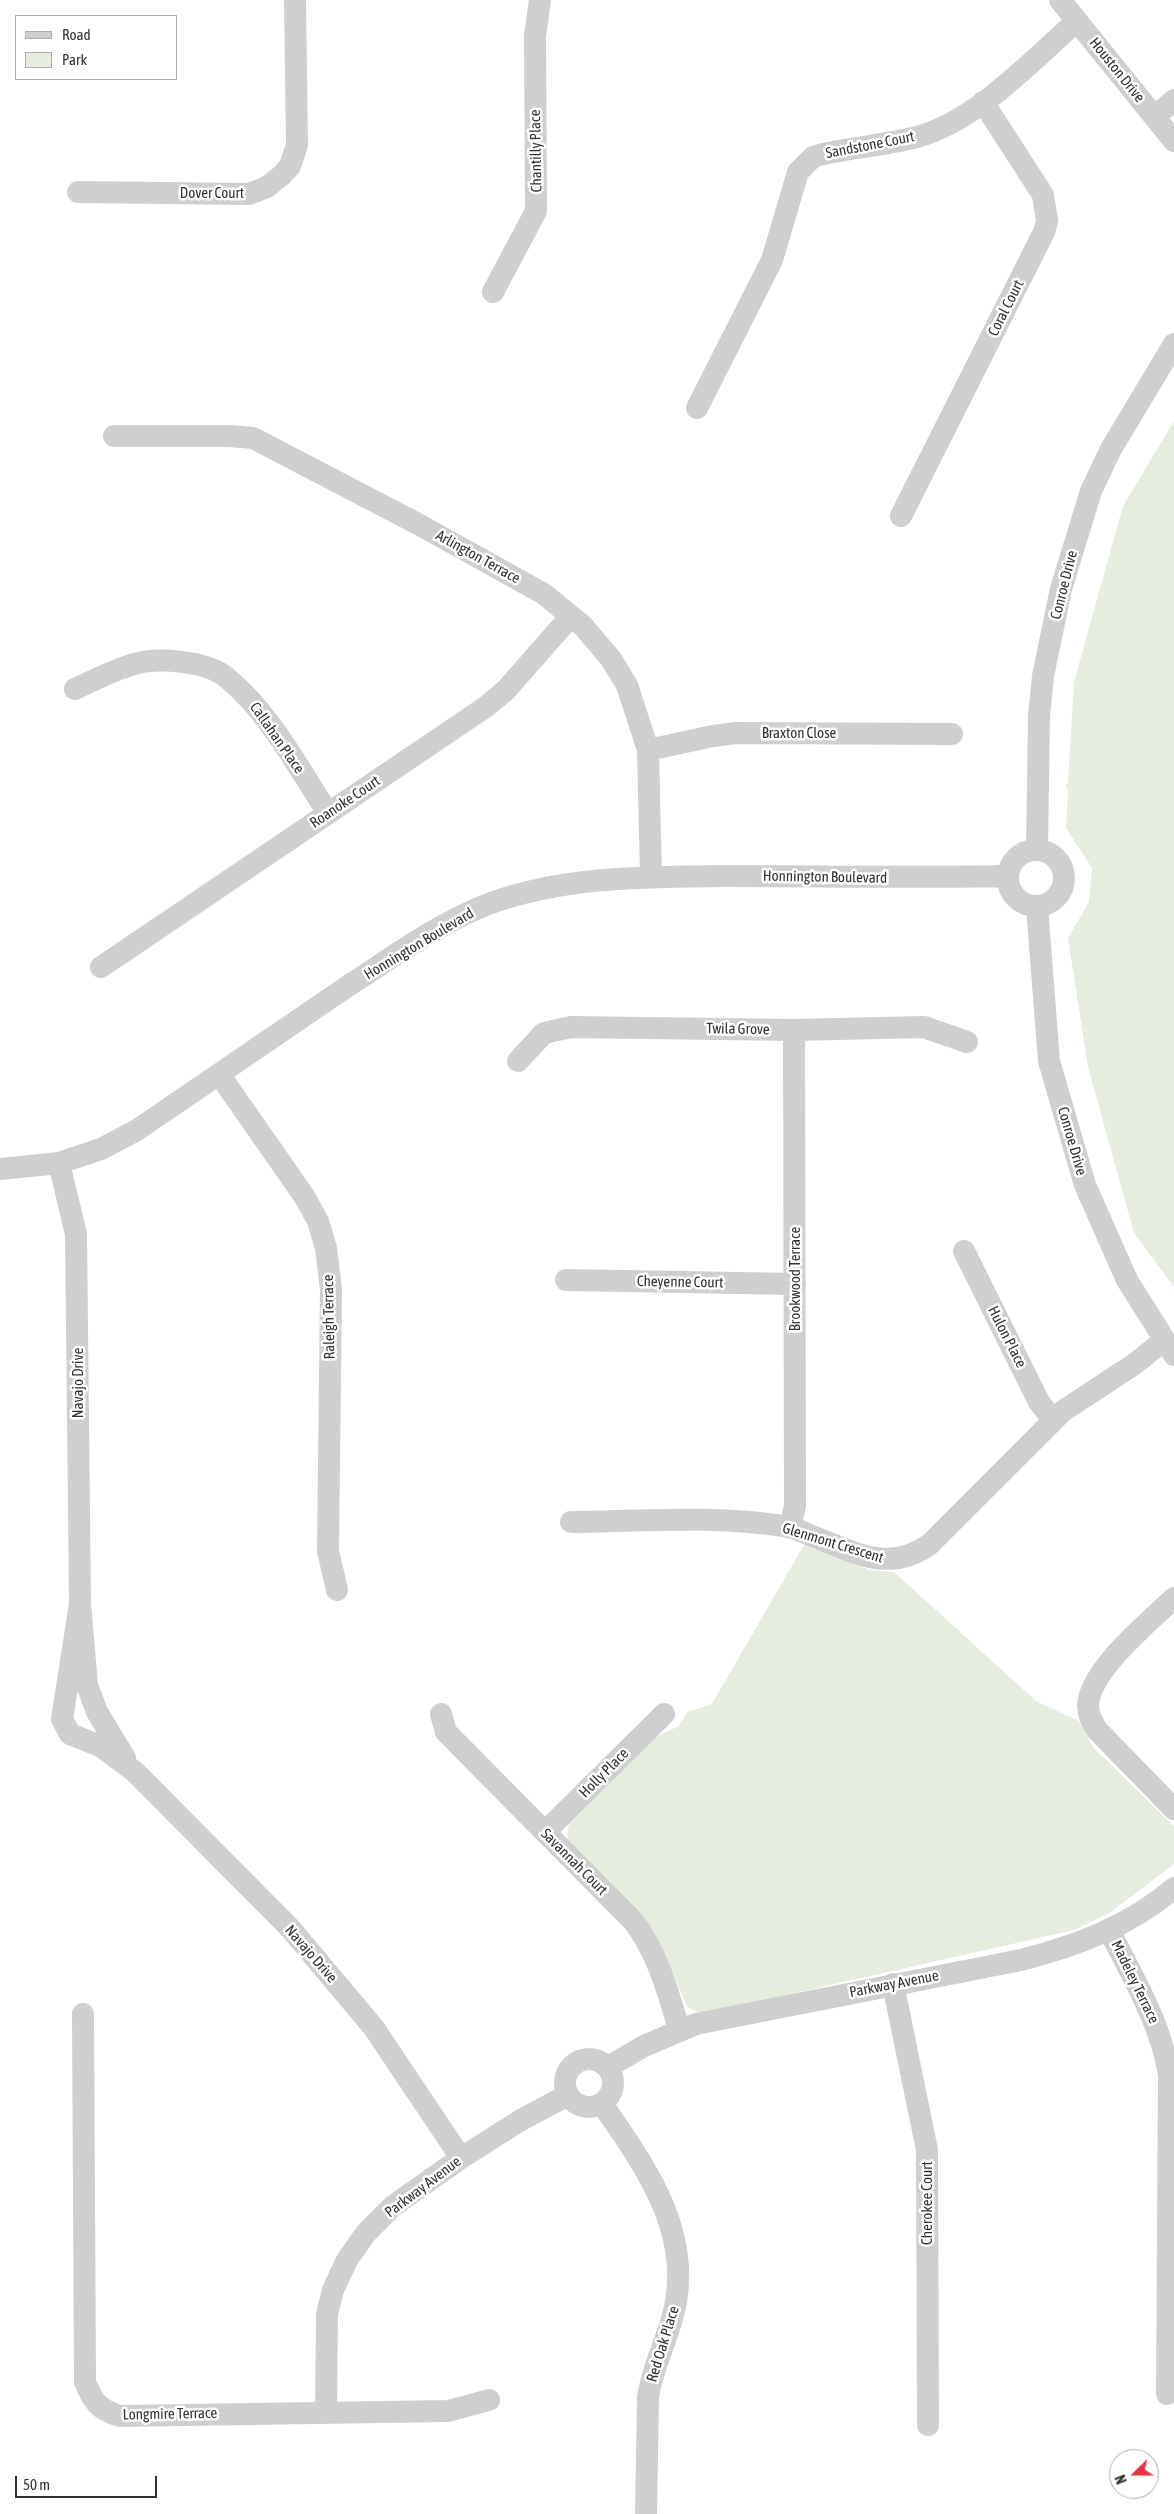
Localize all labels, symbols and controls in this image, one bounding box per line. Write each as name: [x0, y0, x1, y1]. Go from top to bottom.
legend: [15, 15, 178, 80]
text: Road: [62, 26, 91, 43]
street label: Houston Drive: [1085, 34, 1149, 106]
text: Park: [62, 51, 87, 68]
street label: Chantilly Place: [526, 109, 546, 193]
street label: Sandstone Court: [824, 128, 916, 162]
street label: Dover Court: [180, 184, 244, 202]
street label: Coral Court: [984, 277, 1028, 339]
street label: Arlington Terrace: [433, 526, 523, 588]
street label: Conroe Drive: [1047, 549, 1081, 621]
street label: Callahan Place: [246, 699, 308, 777]
street label: Braxton Close: [762, 724, 836, 742]
street label: Roanoke Court: [307, 772, 383, 832]
street label: Honnington Boulevard: [763, 867, 887, 887]
street label: Honnington Boulevard: [361, 904, 477, 984]
street label: Twila Grove: [706, 1019, 770, 1039]
street label: Conroe Drive: [1054, 1105, 1090, 1177]
street label: Brookwood Terrace: [786, 1227, 804, 1331]
street label: Cheyenne Court: [637, 1272, 723, 1292]
street label: Raleigh Terrace: [319, 1274, 339, 1360]
street label: Hulon Place: [984, 1303, 1030, 1371]
street label: Navajo Drive: [69, 1348, 87, 1418]
street label: Glenmont Crescent: [780, 1519, 886, 1567]
street label: Holly Place: [576, 1745, 632, 1801]
street label: Savannah Court: [537, 1825, 611, 1899]
street label: Navajo Drive: [281, 1921, 341, 1987]
street label: Madeley Terrace: [1107, 1938, 1163, 2026]
street label: Parkway Avenue: [848, 1967, 940, 2001]
street label: Parkway Avenue: [381, 2153, 465, 2221]
street label: Cherokee Court: [918, 2161, 936, 2245]
street label: Red Oak Place: [643, 2304, 683, 2384]
street label: Longmire Terrace: [123, 2404, 217, 2424]
north arrow: [1109, 2449, 1159, 2499]
scale bar: [18, 2466, 160, 2498]
text: N: [1112, 2472, 1130, 2486]
text: 50 m: [23, 2476, 50, 2493]

